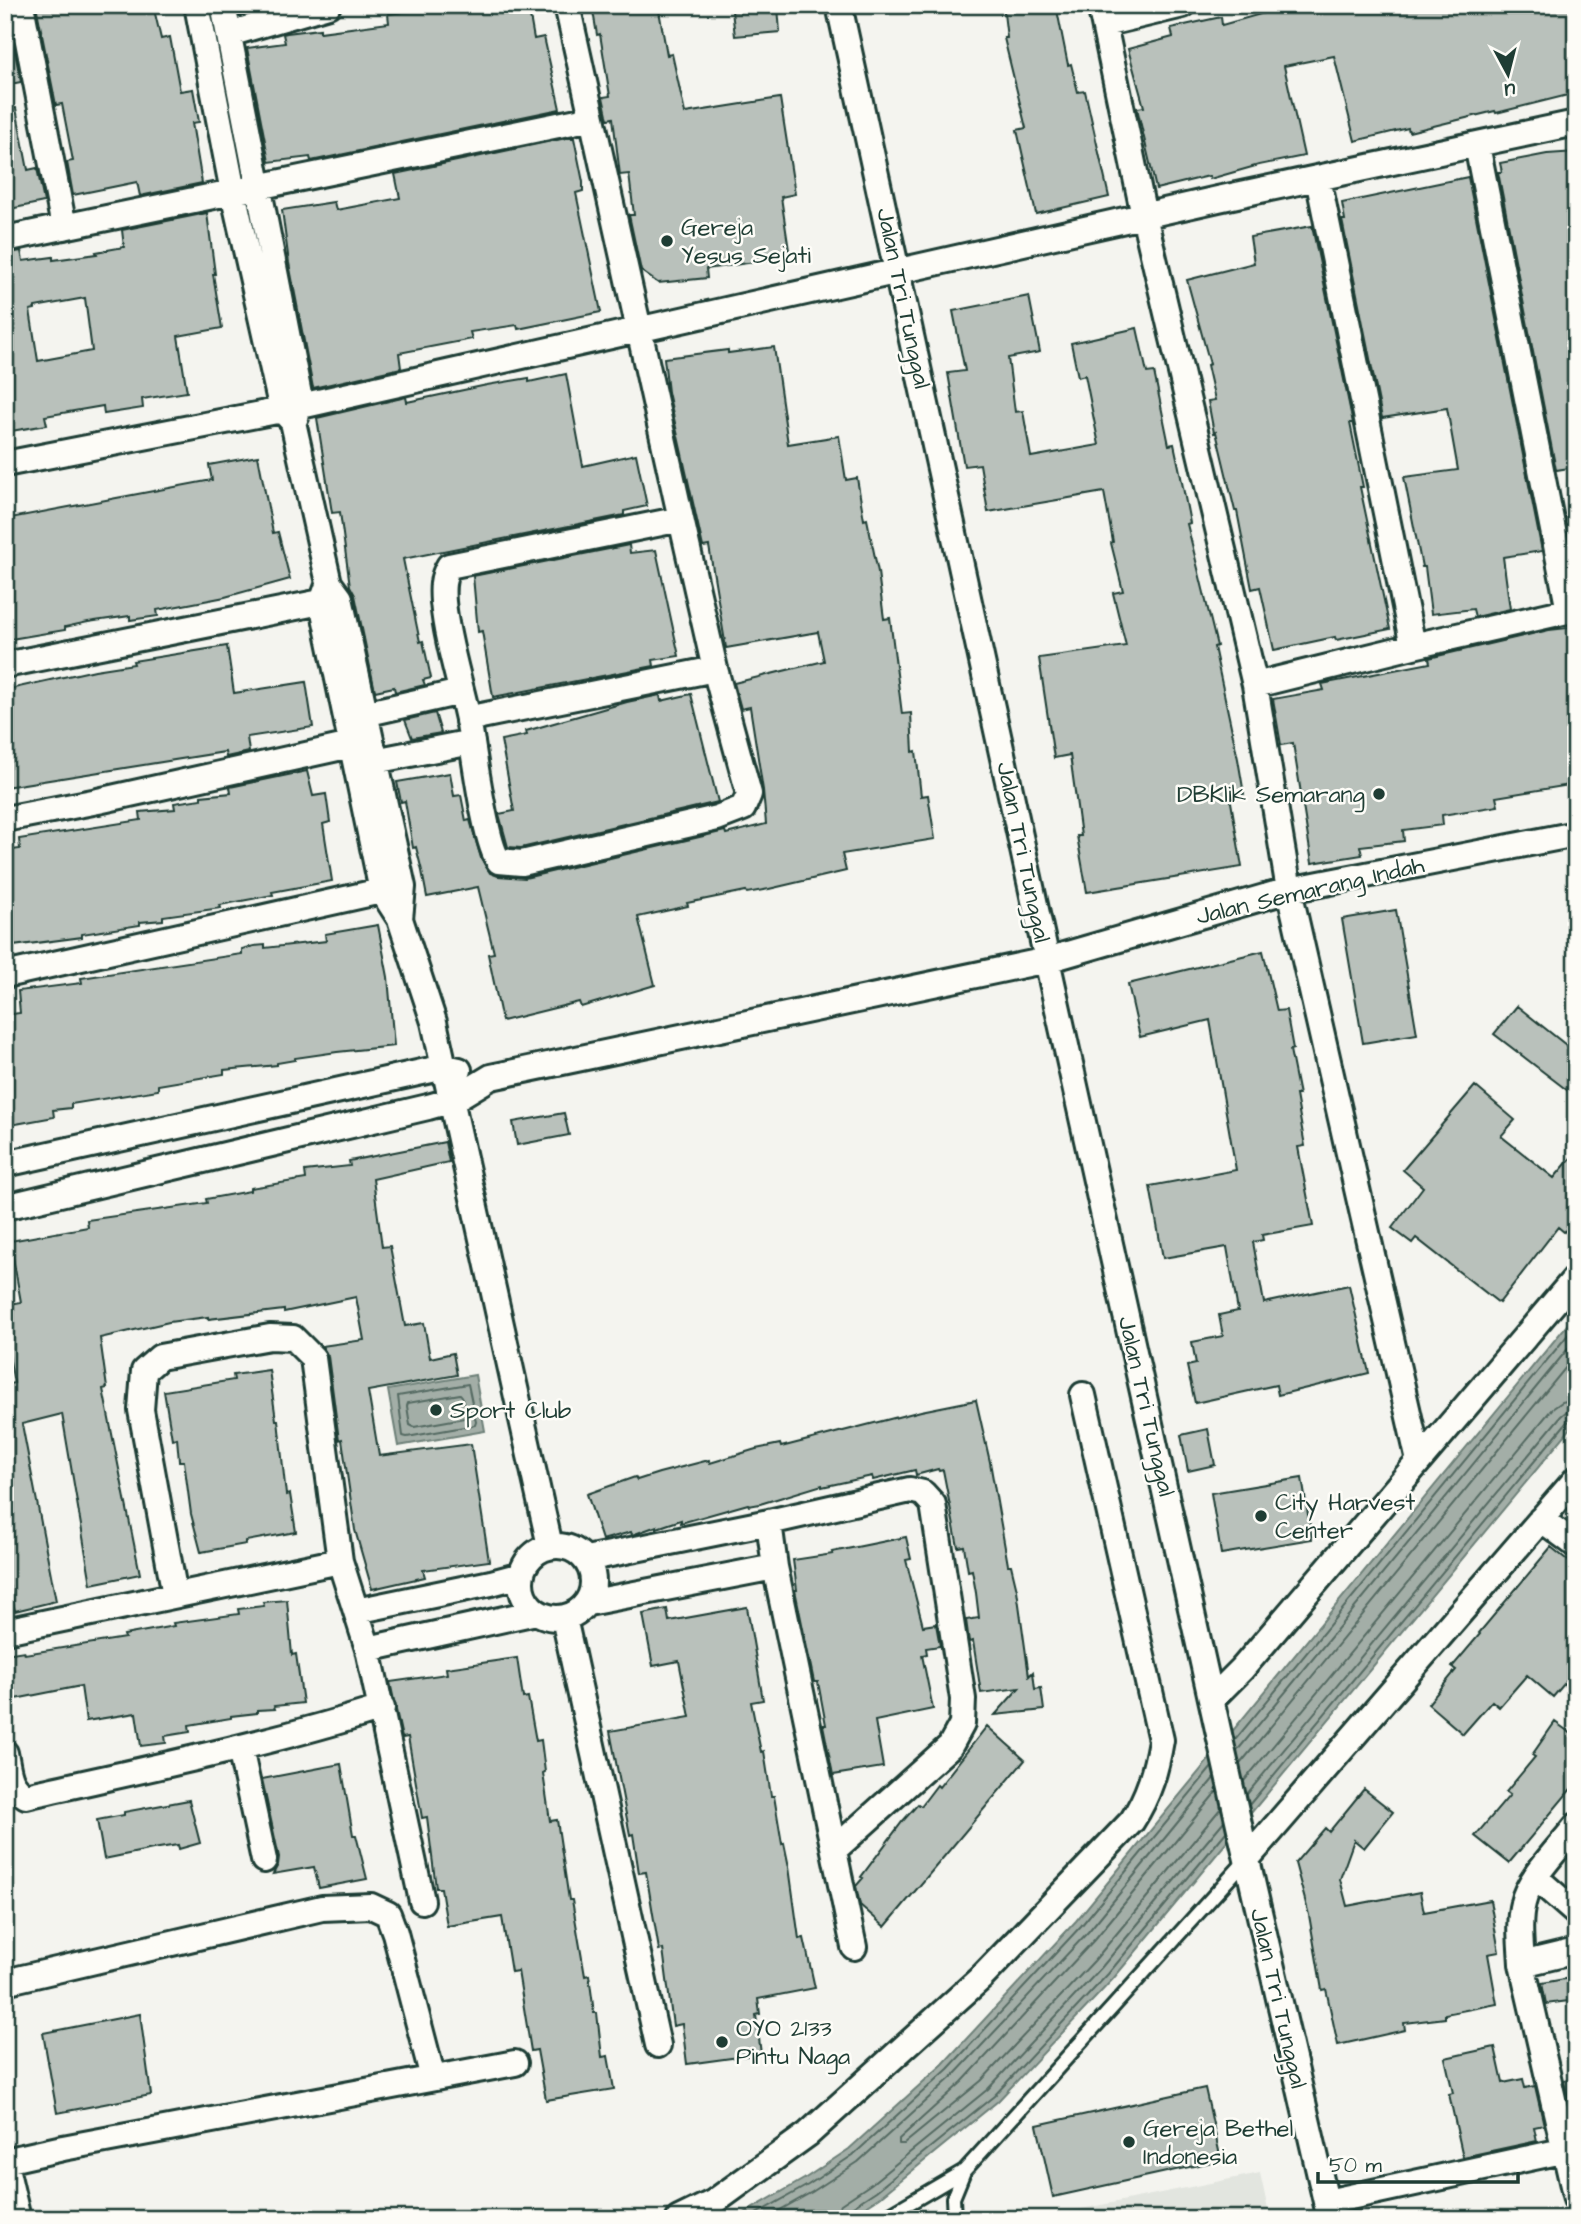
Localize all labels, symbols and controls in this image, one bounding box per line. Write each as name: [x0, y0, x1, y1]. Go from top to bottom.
north arrow: [1472, 38, 1542, 108]
text: U: [1503, 75, 1517, 103]
street label: Jalan Tri Tunggal: [866, 205, 939, 392]
place label: Gereja Yesus Sejati: [681, 211, 811, 273]
marker: Gereja Yesus Sejati: [659, 233, 675, 249]
street label: Jalan Tri Tunggal: [986, 759, 1059, 946]
place label: DBKlik Semarang: [1177, 778, 1365, 813]
marker: DBKlik Semarang: [1371, 786, 1387, 802]
street label: Jalan Semarang Indah: [1193, 848, 1428, 935]
street label: Jalan Tri Tunggal: [1108, 1313, 1183, 1500]
place label: Sport Club: [450, 1394, 572, 1428]
marker: Sport Club: [428, 1402, 444, 1418]
place label: City Harvest Center: [1275, 1486, 1416, 1548]
marker: City Harvest Center: [1253, 1508, 1269, 1524]
street label: Jalan Tri Tunggal: [1240, 1905, 1315, 2092]
place label: OYO 2133 Pintu Naga: [736, 2012, 850, 2075]
marker: OYO 2133 Pintu Naga: [714, 2034, 730, 2050]
place label: Gereja Bethel Indonesia: [1143, 2112, 1293, 2174]
marker: Gereja Bethel Indonesia: [1121, 2134, 1137, 2150]
scale bar: [1318, 2140, 1518, 2184]
text: 50 m: [1329, 2151, 1383, 2180]

